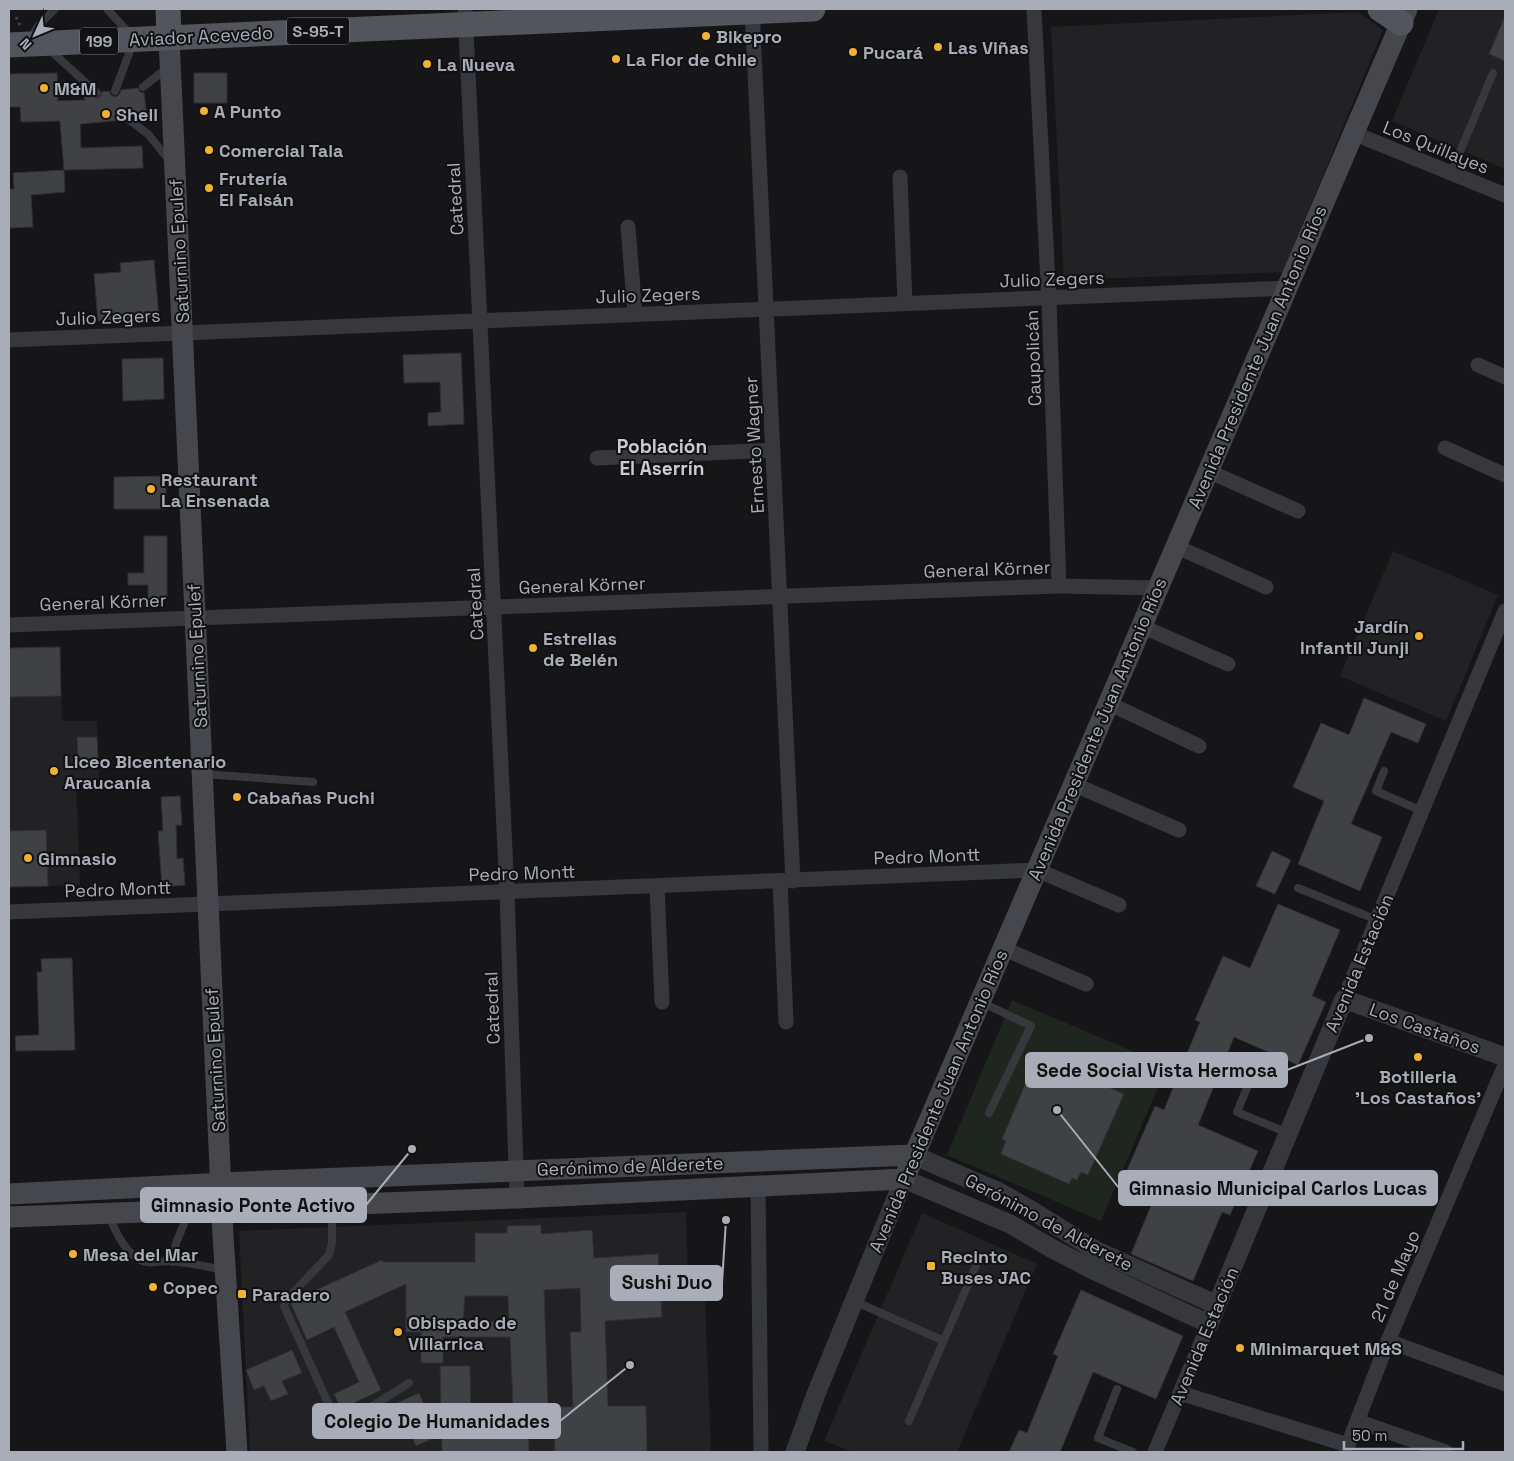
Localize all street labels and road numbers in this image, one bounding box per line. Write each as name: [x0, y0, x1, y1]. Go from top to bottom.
road number: S-95-T: [287, 18, 349, 44]
street label: Aviador Acevedo: [128, 21, 274, 51]
road number: 199: [80, 27, 118, 54]
street label: Los Quillayes: [1380, 115, 1492, 179]
street label: Catedral: [442, 162, 468, 236]
street label: Saturnino Epulef: [164, 178, 194, 324]
street label: Avenida Presidente Juan Antonio Ríos: [1183, 202, 1331, 512]
street label: Julio Zegers: [999, 266, 1105, 292]
street label: Julio Zegers: [595, 282, 701, 308]
street label: Julio Zegers: [55, 304, 161, 330]
street label: Caupolicán: [1020, 309, 1046, 407]
street label: Ernesto Wagner: [739, 376, 769, 514]
street label: General Körner: [923, 555, 1051, 583]
street label: Catedral: [462, 567, 488, 641]
street label: General Körner: [518, 571, 646, 599]
street label: Avenida Presidente Juan Antonio Ríos: [1023, 574, 1171, 884]
street label: Saturnino Epulef: [182, 583, 212, 729]
street label: General Körner: [39, 588, 167, 616]
street label: Pedro Montt: [873, 843, 981, 869]
street label: Pedro Montt: [468, 860, 576, 886]
street label: Pedro Montt: [64, 876, 172, 902]
street label: Avenida Estación: [1319, 890, 1399, 1036]
street label: Avenida Presidente Juan Antonio Ríos: [864, 946, 1012, 1256]
street label: Catedral: [479, 971, 505, 1045]
street label: Saturnino Epulef: [200, 987, 230, 1133]
street label: Los Castaños: [1366, 997, 1484, 1059]
street label: Gerónimo de Alderete: [536, 1151, 724, 1181]
street label: Gerónimo de Alderete: [961, 1168, 1137, 1276]
street label: 21 de Mayo: [1365, 1227, 1425, 1325]
street label: Avenida Estación: [1164, 1263, 1244, 1409]

